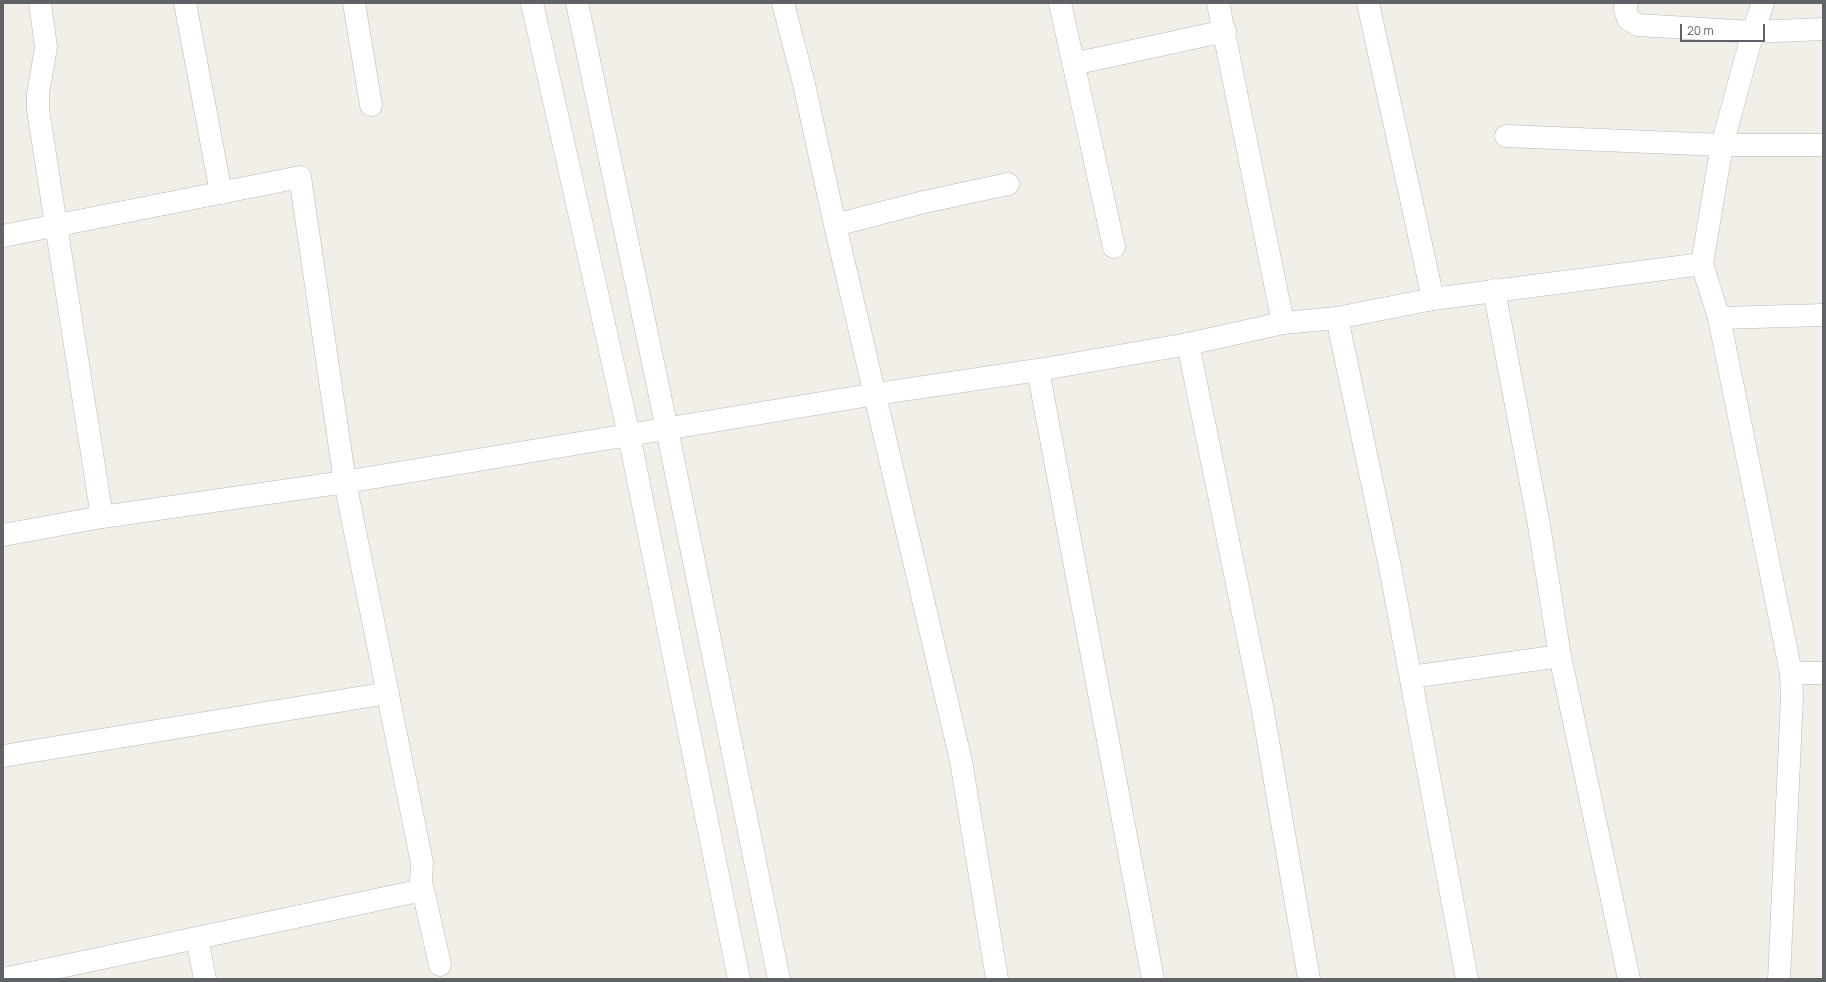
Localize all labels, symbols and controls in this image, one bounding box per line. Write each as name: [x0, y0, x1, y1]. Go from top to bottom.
scale bar: [1682, 16, 1767, 42]
text: 20 m: [1687, 22, 1714, 39]

